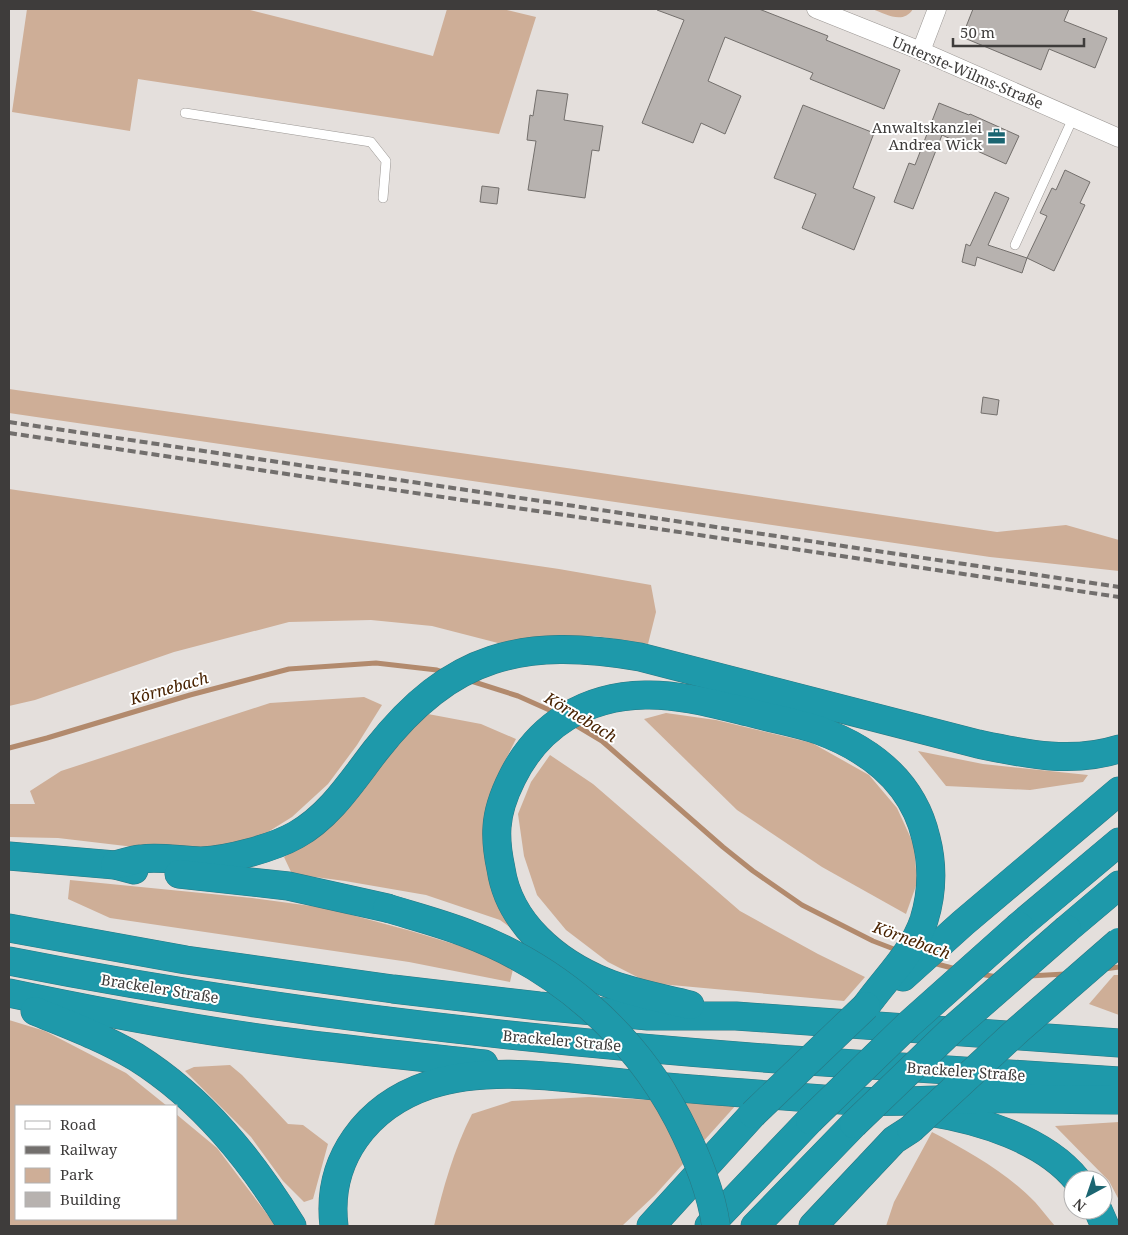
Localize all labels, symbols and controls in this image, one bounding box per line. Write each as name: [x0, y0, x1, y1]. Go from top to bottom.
scale bar: [953, 15, 1084, 47]
text: 50 m: [960, 22, 995, 42]
street label: Unterste-Wilms-Straße: [889, 31, 1047, 113]
place label: Anwaltskanzlei Andrea Wick: [872, 117, 982, 154]
office icon: Anwaltskanzlei Andrea Wick: [986, 126, 1006, 146]
water label: Körnebach: [126, 666, 211, 710]
water label: Körnebach: [540, 686, 622, 747]
water label: Körnebach: [869, 916, 954, 964]
street label: Brackeler Straße: [100, 969, 220, 1007]
street label: Brackeler Straße: [502, 1025, 622, 1055]
street label: Brackeler Straße: [906, 1057, 1026, 1085]
legend: [15, 1105, 178, 1220]
text: Road: [60, 1114, 96, 1134]
text: Railway: [60, 1139, 118, 1159]
text: Park: [60, 1164, 94, 1184]
north arrow: [1063, 1170, 1113, 1220]
text: Building: [60, 1189, 121, 1209]
text: N: [1069, 1195, 1090, 1216]

